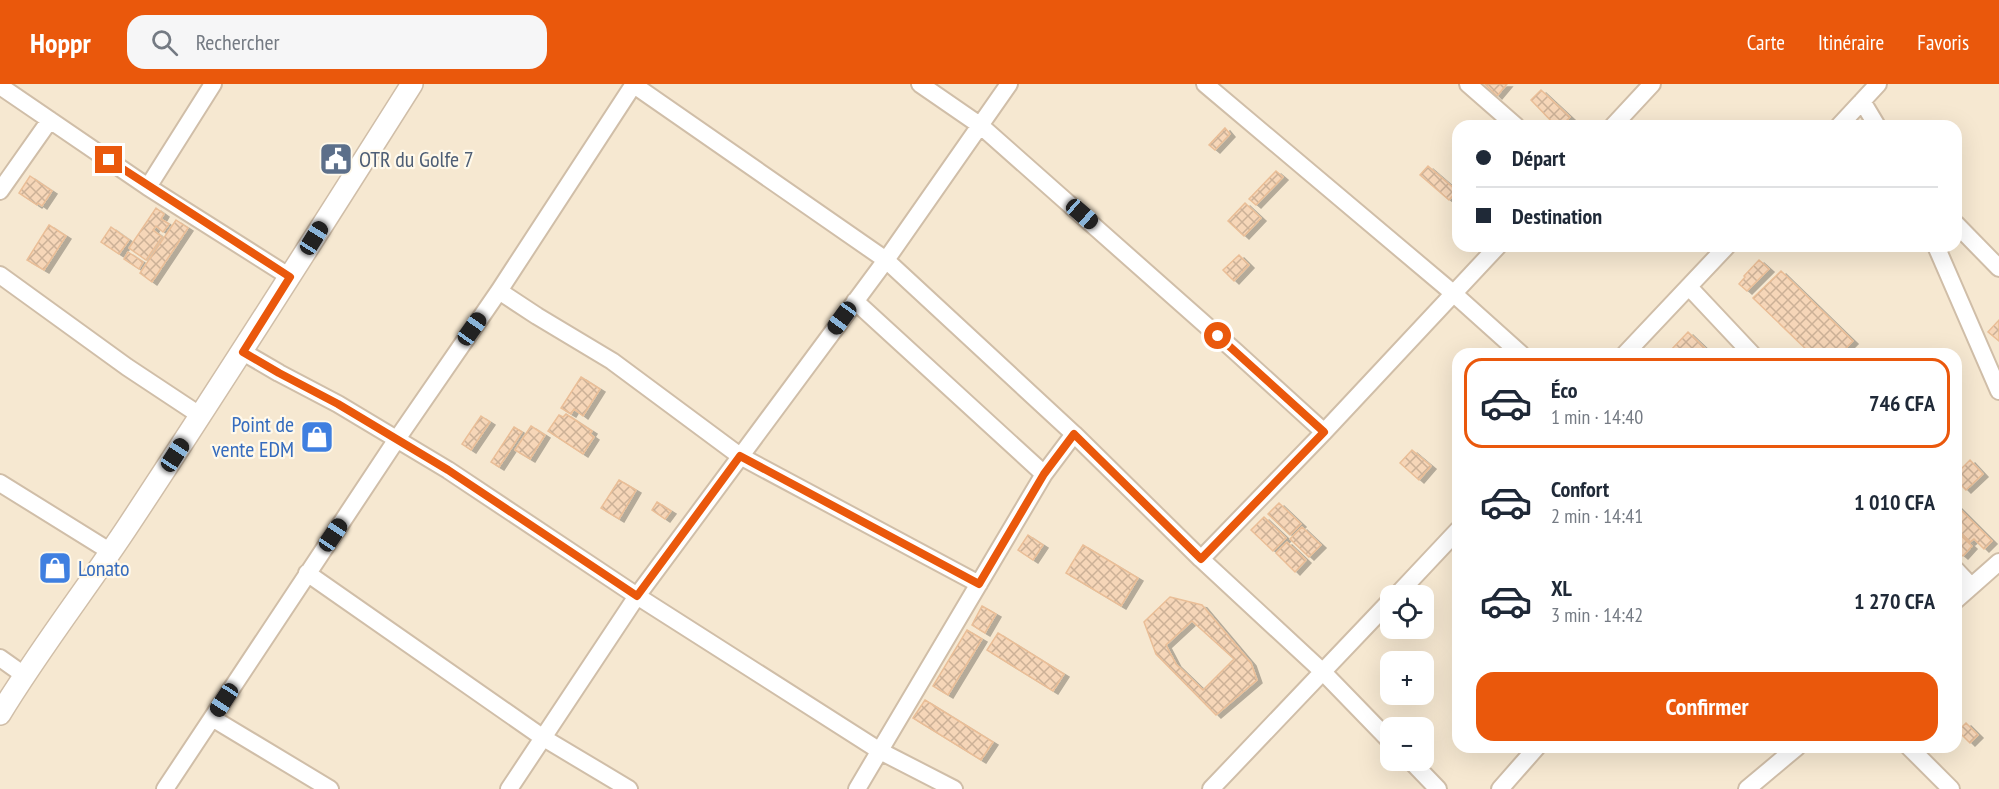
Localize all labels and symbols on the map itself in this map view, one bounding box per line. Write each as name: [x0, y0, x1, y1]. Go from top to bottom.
public building icon: OTR du Golfe 7: [318, 141, 354, 177]
place label: OTR du Golfe 7: [359, 145, 474, 173]
route end: [95, 146, 122, 173]
car: [1063, 195, 1101, 233]
car: [297, 218, 331, 258]
car: [824, 298, 860, 338]
car: [454, 309, 490, 349]
route start: [1204, 322, 1231, 349]
place label: Point de vente EDM: [212, 410, 294, 463]
shop icon: Point de vente EDM: [299, 419, 335, 455]
car: [158, 435, 192, 475]
car: [315, 515, 351, 555]
shop icon: Lonato: [37, 550, 73, 586]
place label: Lonato: [78, 554, 130, 582]
car: [207, 680, 241, 720]

